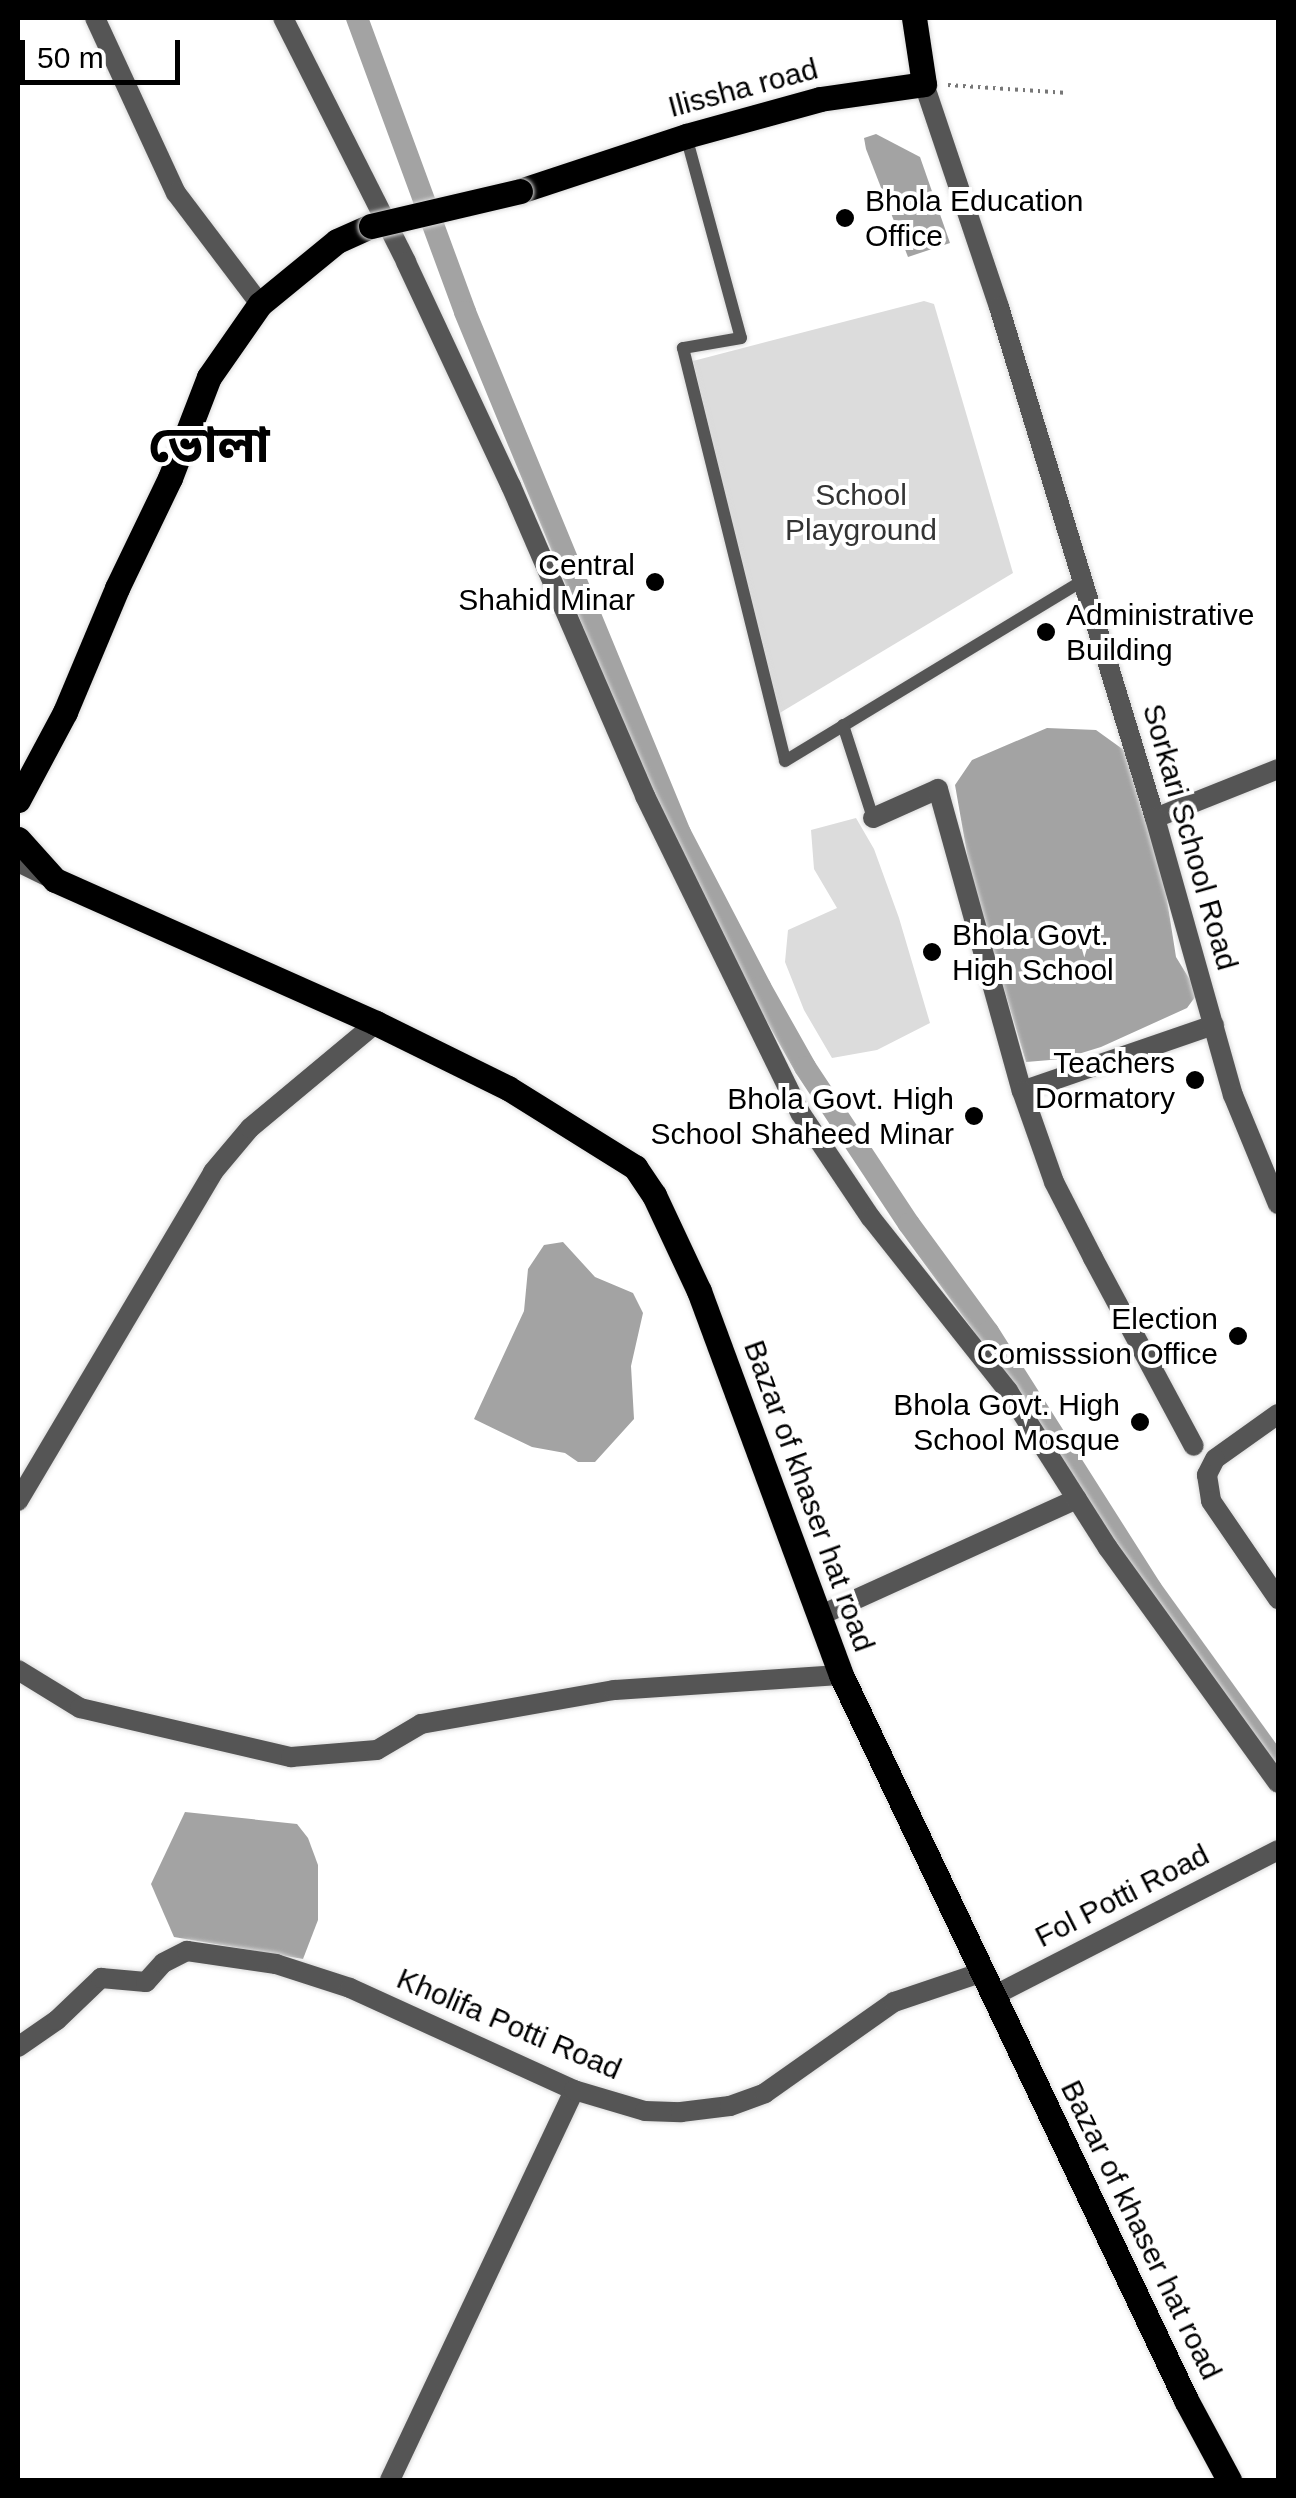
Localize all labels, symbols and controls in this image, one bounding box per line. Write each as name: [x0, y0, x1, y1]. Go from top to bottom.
scale bar: [25, 20, 185, 82]
text: 50 m: [37, 41, 104, 74]
street label: Ilissha road: [664, 51, 822, 125]
place label: Bhola Education Office: [865, 183, 1083, 254]
marker: Bhola Education Office: [834, 207, 856, 229]
district label: ভোলা: [148, 416, 270, 476]
park label: School Playground: [785, 477, 937, 548]
place label: Central Shahid Minar: [458, 547, 635, 618]
marker: Central Shahid Minar: [644, 571, 666, 593]
place label: Administrative Building: [1066, 597, 1254, 668]
marker: Administrative Building: [1035, 621, 1057, 643]
street label: Sorkari School Road: [1135, 700, 1245, 974]
place label: Bhola Govt. High School: [952, 917, 1114, 988]
marker: Bhola Govt. High School: [921, 941, 943, 963]
place label: Teachers Dormatory: [1035, 1045, 1175, 1116]
marker: Teachers Dormatory: [1184, 1069, 1206, 1091]
place label: Bhola Govt. High School Shaheed Minar: [650, 1081, 954, 1152]
marker: Bhola Govt. High School Shaheed Minar: [963, 1105, 985, 1127]
place label: Election Comisssion Office: [977, 1301, 1218, 1372]
marker: Election Comisssion Office: [1227, 1325, 1249, 1347]
street label: Bazar of khaser hat road: [736, 1335, 882, 1657]
place label: Bhola Govt. High School Mosque: [893, 1387, 1120, 1458]
marker: Bhola Govt. High School Mosque: [1129, 1411, 1151, 1433]
street label: Fol Potti Road: [1029, 1837, 1215, 1955]
street label: Kholifa Potti Road: [391, 1961, 627, 2087]
street label: Bazar of khaser hat road: [1053, 2074, 1229, 2386]

